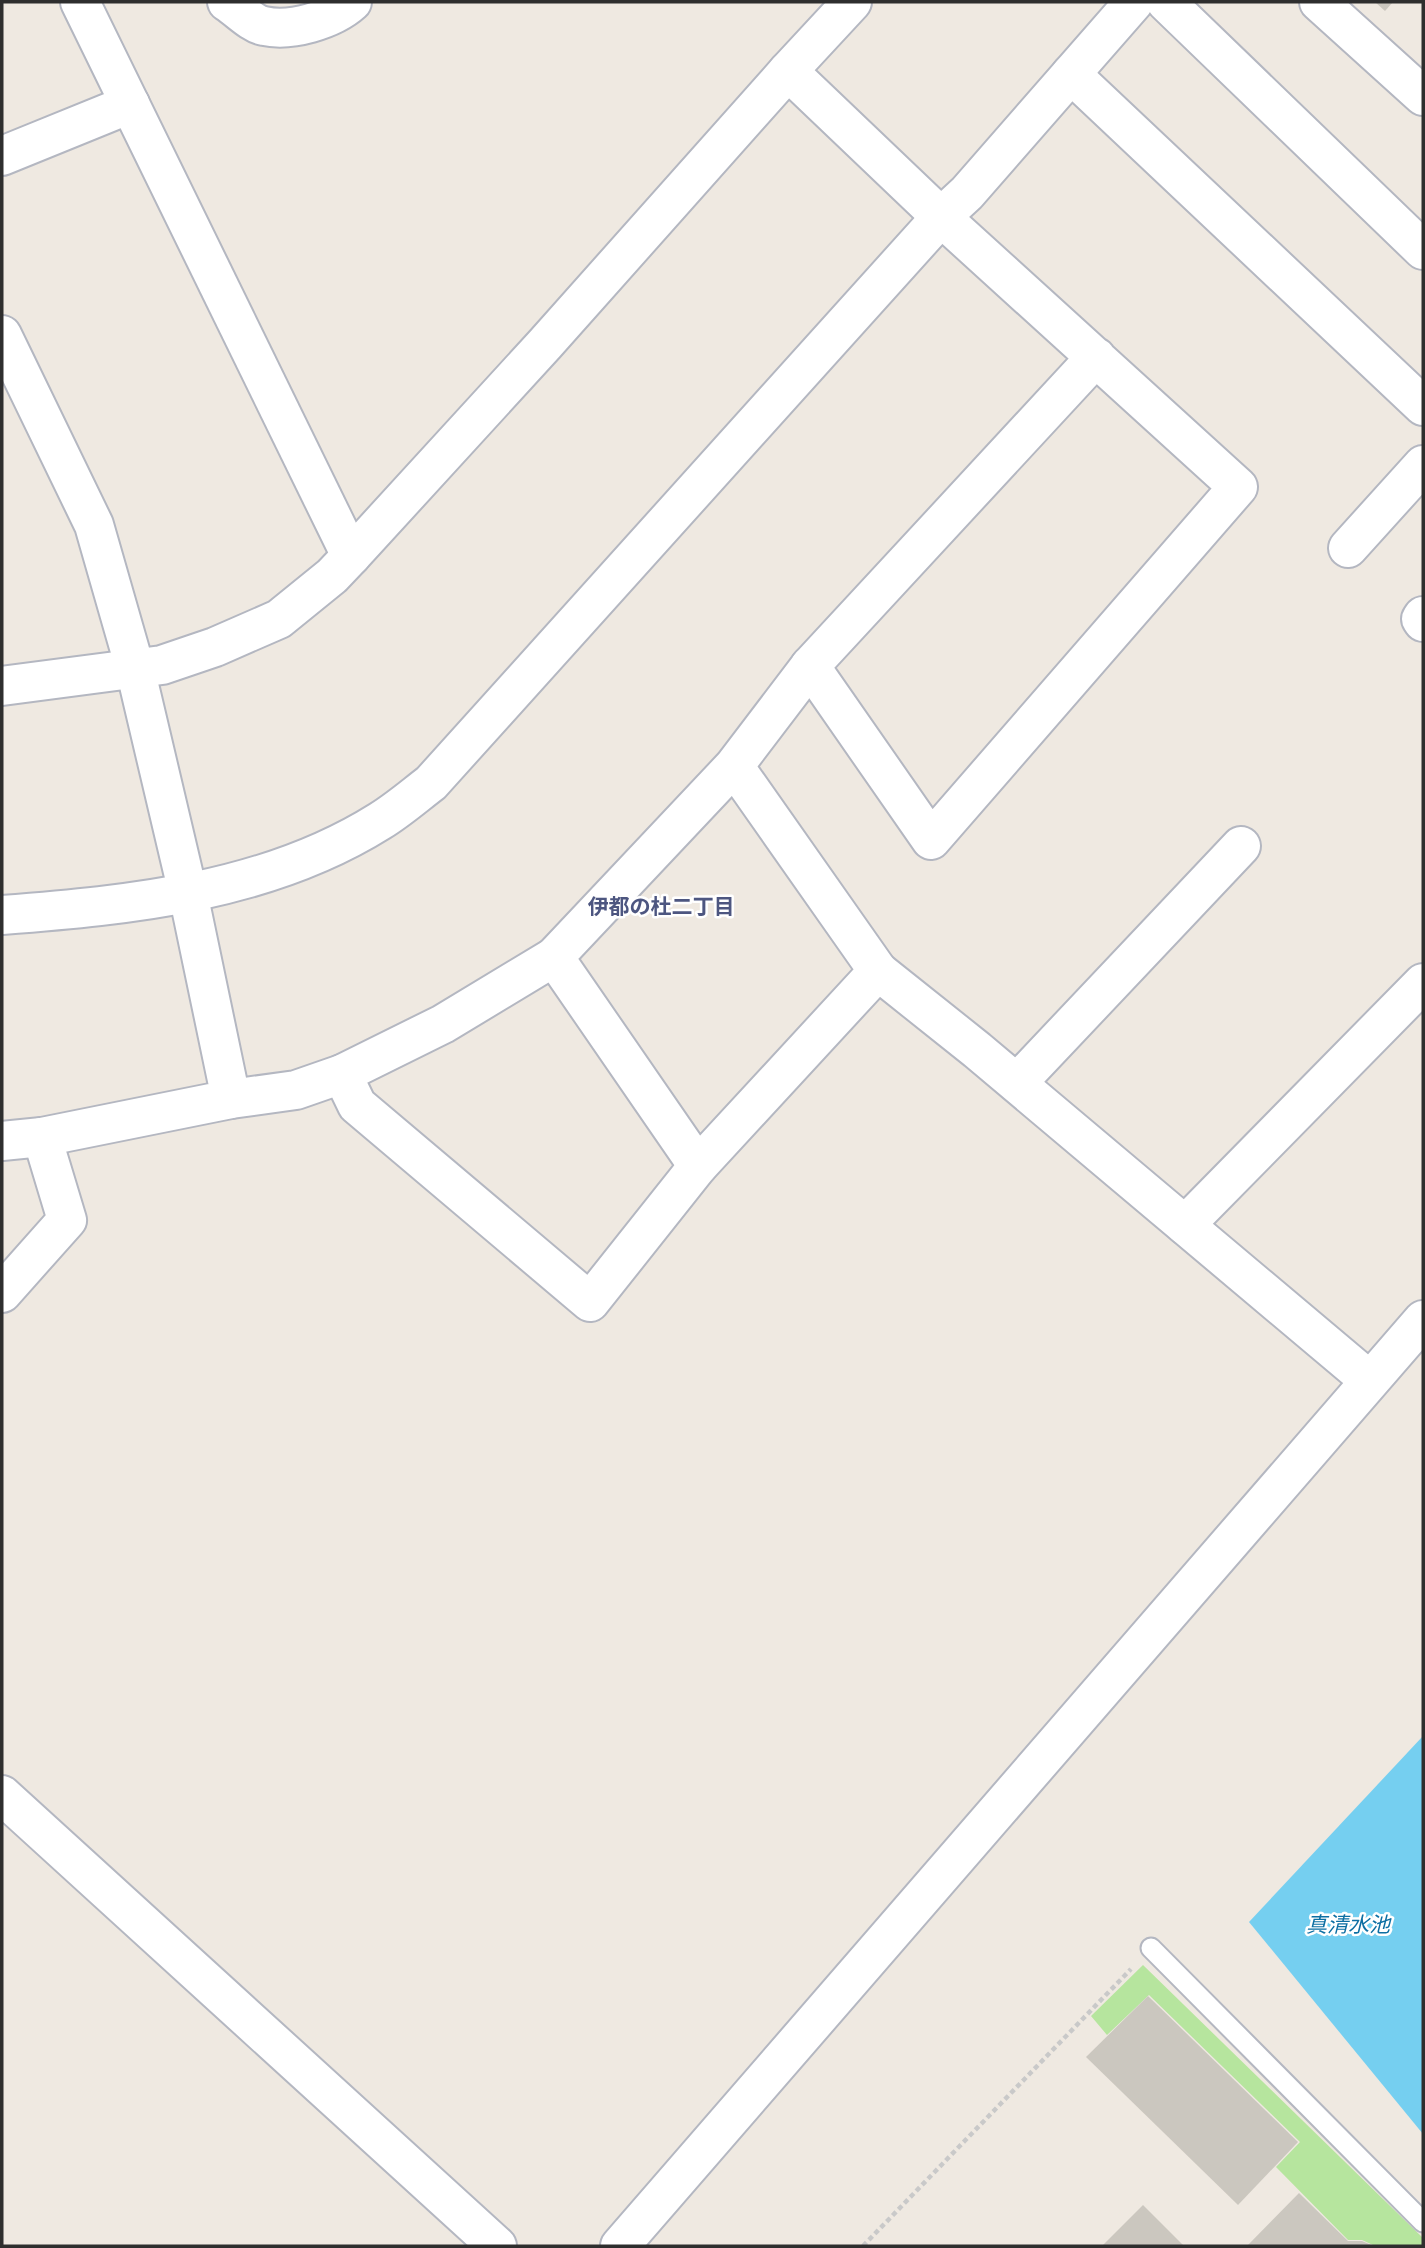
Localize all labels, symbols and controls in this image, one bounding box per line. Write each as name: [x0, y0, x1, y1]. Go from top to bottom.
district label: 伊都の杜二丁目: [588, 892, 735, 921]
water label: 真清水池: [1306, 1910, 1392, 1939]

